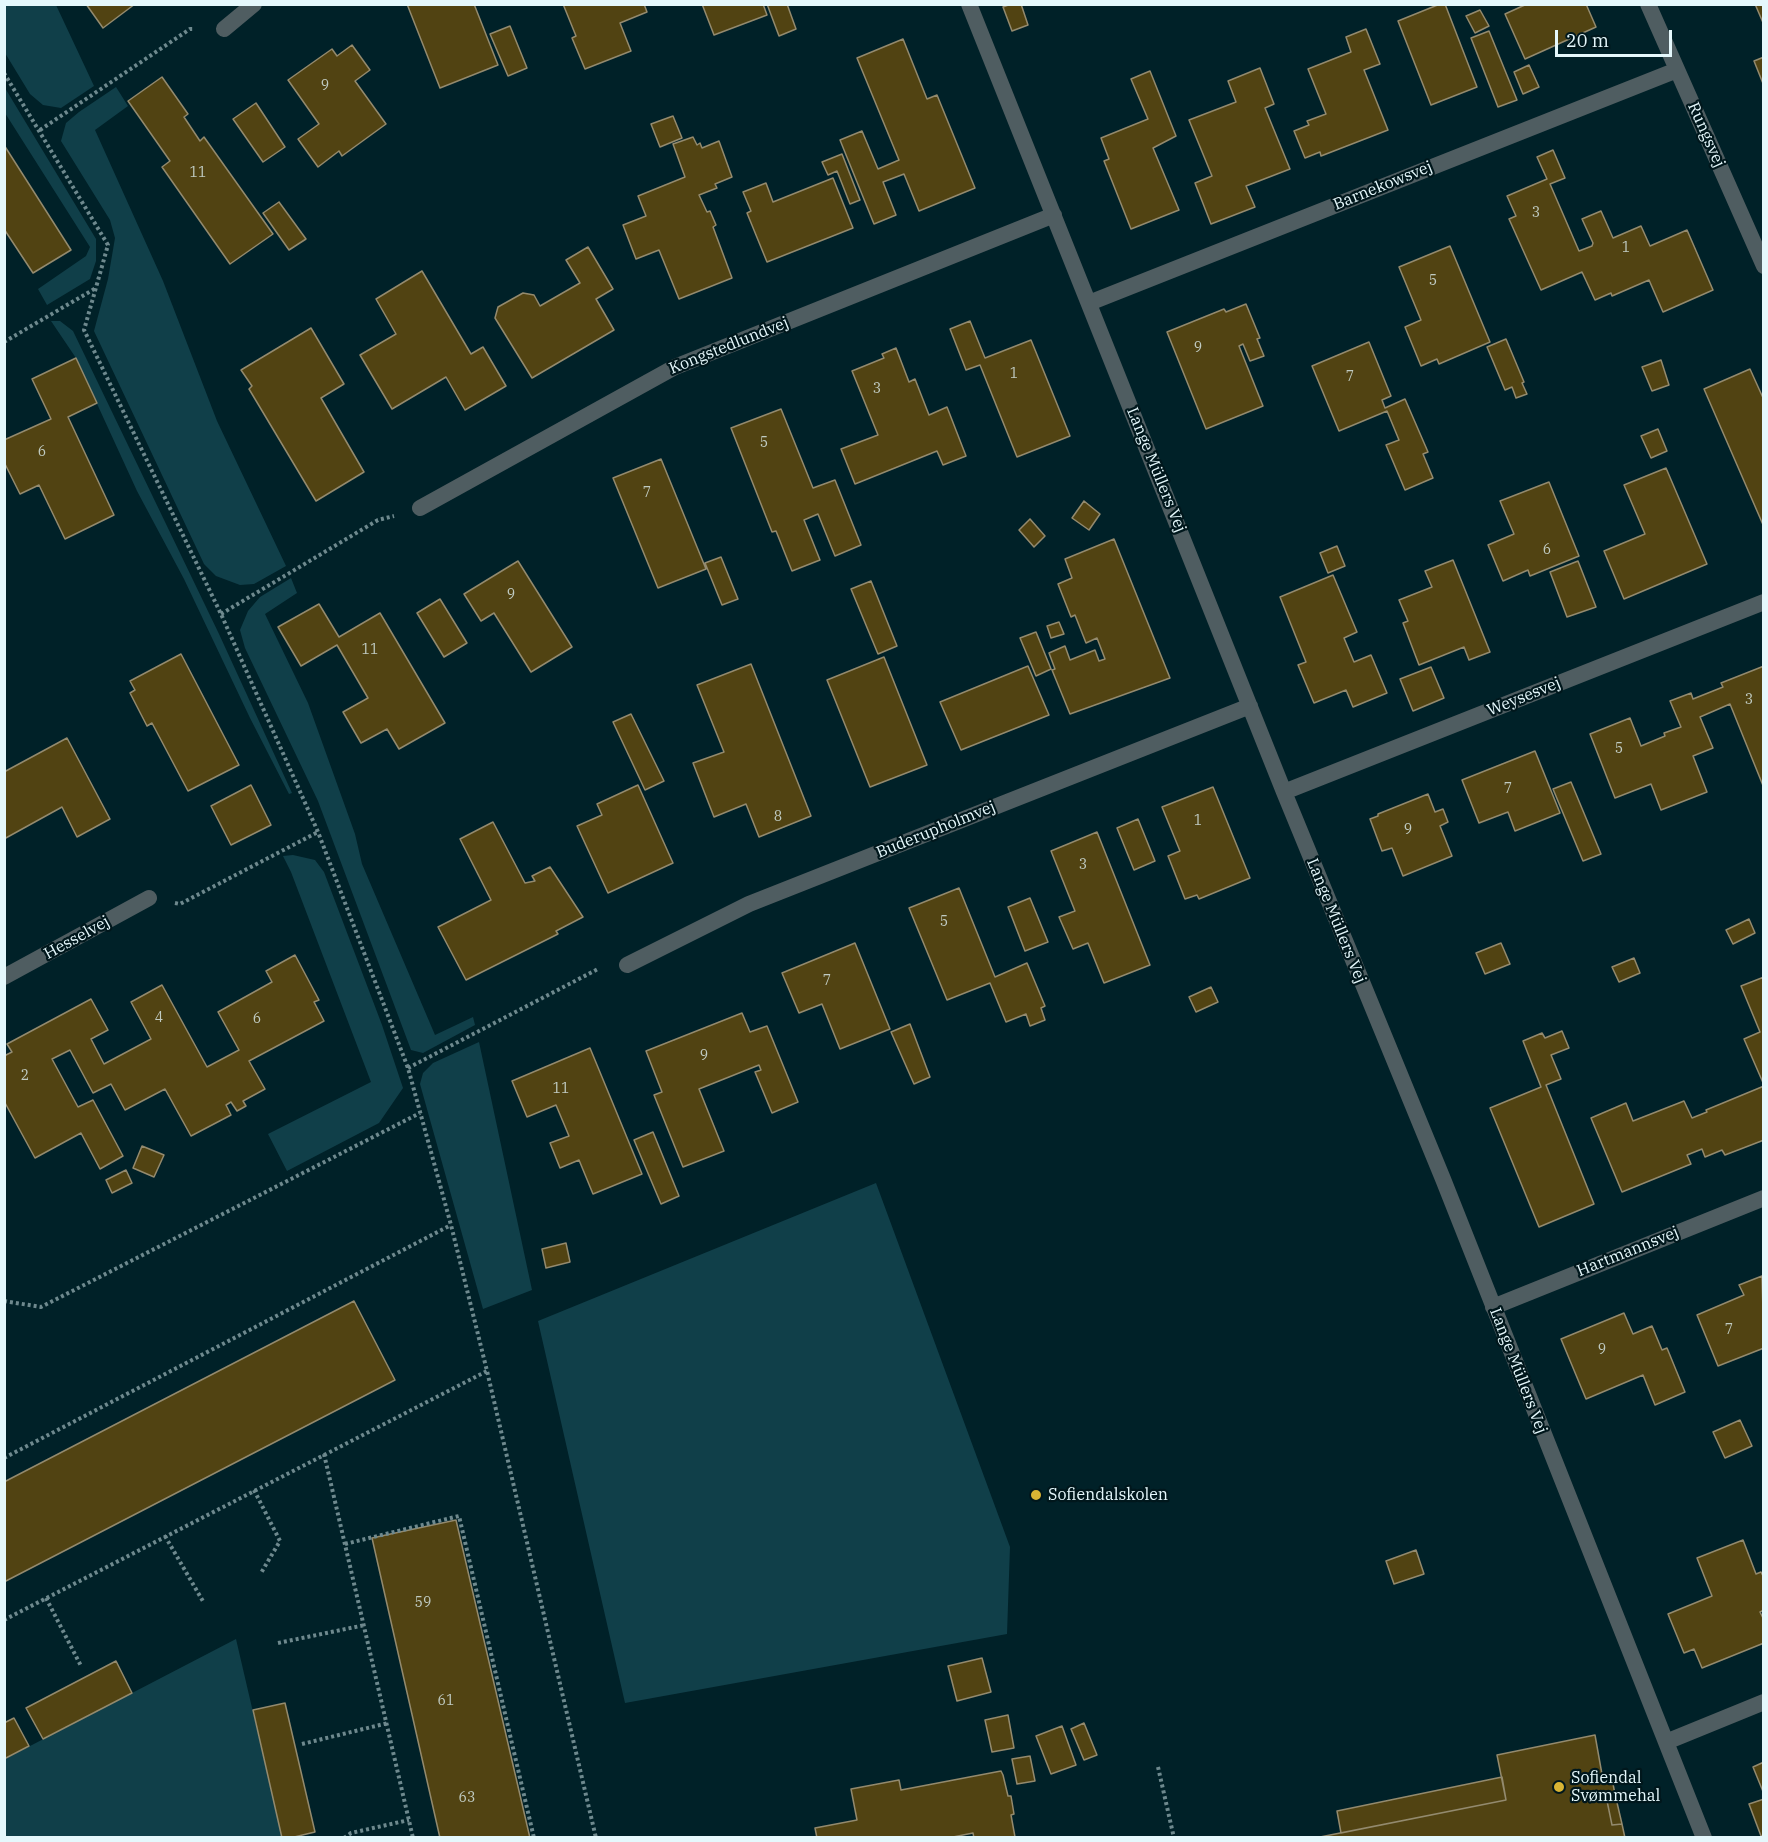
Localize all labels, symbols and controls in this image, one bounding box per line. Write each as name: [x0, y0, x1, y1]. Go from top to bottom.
scale bar: [1558, 18, 1675, 56]
text: 20 m: [1566, 29, 1609, 52]
house number: 9: [321, 78, 329, 94]
street label: Rungsvej: [1683, 100, 1729, 170]
street label: Barnekowsvej: [1331, 157, 1435, 215]
house number: 11: [190, 165, 206, 181]
house number: 3: [1532, 205, 1540, 221]
house number: 1: [1622, 240, 1630, 256]
house number: 5: [1429, 273, 1437, 289]
street label: Kongstedlundvej: [666, 313, 792, 379]
house number: 9: [1194, 340, 1202, 356]
house number: 1: [1010, 366, 1018, 382]
house number: 7: [1346, 369, 1354, 385]
house number: 3: [873, 381, 881, 397]
street label: Lange Müllers Vej: [1122, 405, 1190, 535]
house number: 5: [760, 435, 768, 451]
house number: 6: [38, 444, 46, 460]
house number: 7: [643, 485, 651, 501]
house number: 6: [1543, 542, 1551, 558]
house number: 9: [507, 587, 515, 603]
house number: 11: [362, 642, 378, 658]
street label: Weysesvej: [1484, 674, 1564, 720]
house number: 3: [1745, 692, 1753, 708]
house number: 5: [1615, 741, 1623, 757]
house number: 7: [1504, 781, 1512, 797]
street label: Buderupholmvej: [874, 797, 998, 863]
house number: 8: [774, 809, 782, 825]
house number: 1: [1194, 813, 1202, 829]
house number: 9: [1404, 822, 1412, 838]
street label: Lange Müllers Vej: [1302, 856, 1370, 986]
house number: 3: [1079, 857, 1087, 873]
street label: Hesselvej: [41, 912, 113, 964]
house number: 5: [940, 914, 948, 930]
house number: 7: [823, 973, 831, 989]
house number: 4: [155, 1010, 163, 1026]
house number: 6: [253, 1011, 261, 1027]
house number: 9: [700, 1048, 708, 1064]
house number: 2: [21, 1068, 29, 1084]
house number: 11: [553, 1081, 569, 1097]
street label: Hartmannsvej: [1574, 1223, 1682, 1281]
street label: Lange Müllers Vej: [1485, 1305, 1551, 1437]
house number: 7: [1725, 1322, 1733, 1338]
house number: 9: [1598, 1342, 1606, 1358]
place label: Sofiendalskolen: [1048, 1485, 1168, 1505]
marker: Sofiendalskolen: [1029, 1488, 1043, 1502]
house number: 59: [415, 1595, 431, 1611]
house number: 61: [438, 1693, 454, 1709]
place label: Sofiendal Svømmehal: [1571, 1768, 1660, 1806]
marker: Sofiendal Svømmehal: [1552, 1780, 1566, 1794]
house number: 63: [459, 1790, 475, 1806]

